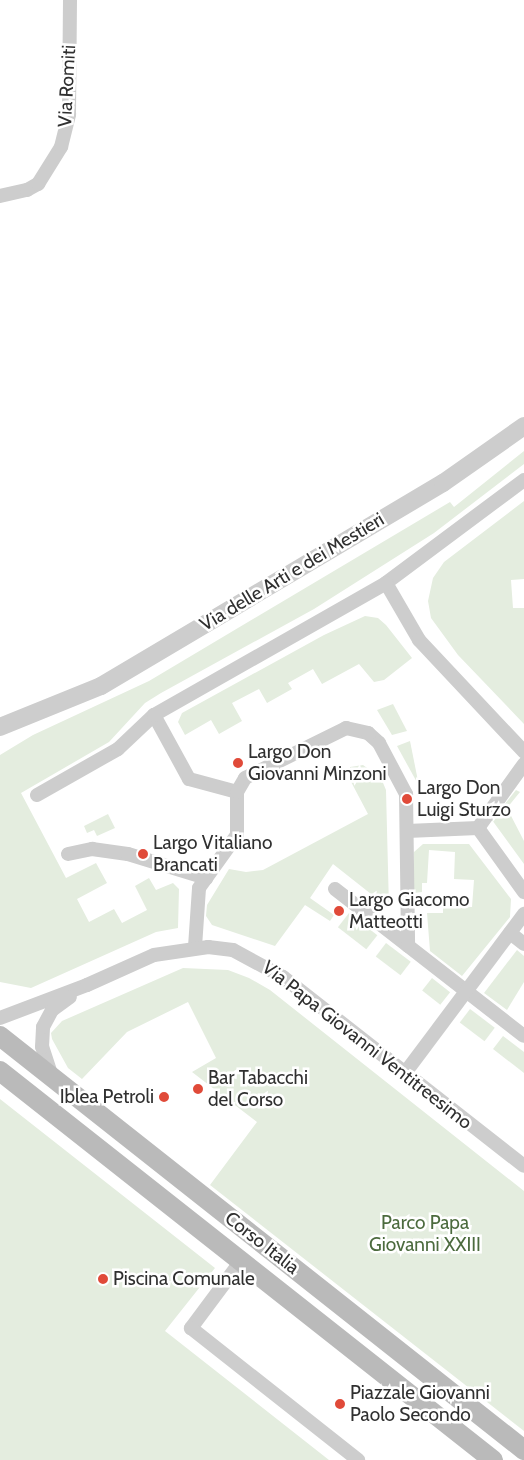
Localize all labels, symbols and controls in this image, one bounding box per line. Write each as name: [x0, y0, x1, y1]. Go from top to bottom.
street label: Via Romiti: [53, 44, 81, 128]
street label: Via delle Arti e dei Mestieri: [196, 508, 388, 636]
place label: Largo Don Giovanni Minzoni: [248, 741, 387, 785]
marker: Largo Don Giovanni Minzoni: [232, 757, 244, 769]
place label: Largo Don Luigi Sturzo: [417, 777, 511, 821]
marker: Largo Don Luigi Sturzo: [401, 793, 413, 805]
place label: Largo Vitaliano Brancati: [153, 832, 272, 876]
marker: Largo Vitaliano Brancati: [137, 848, 149, 860]
place label: Largo Giacomo Matteotti: [349, 889, 470, 933]
marker: Largo Giacomo Matteotti: [333, 905, 345, 917]
street label: Via Papa Giovanni Ventitreesimo: [257, 956, 477, 1134]
place label: Bar Tabacchi del Corso: [208, 1067, 308, 1111]
marker: Bar Tabacchi del Corso: [192, 1083, 204, 1095]
place label: Iblea Petroli: [60, 1086, 154, 1108]
marker: Iblea Petroli: [158, 1091, 170, 1103]
street label: Corso Italia: [220, 1207, 304, 1279]
park label: Parco Papa Giovanni XXIII: [369, 1212, 481, 1256]
place label: Piscina Comunale: [113, 1268, 255, 1290]
marker: Piscina Comunale: [97, 1273, 109, 1285]
place label: Piazzale Giovanni Paolo Secondo: [350, 1382, 490, 1426]
marker: Piazzale Giovanni Paolo Secondo: [334, 1398, 346, 1410]

